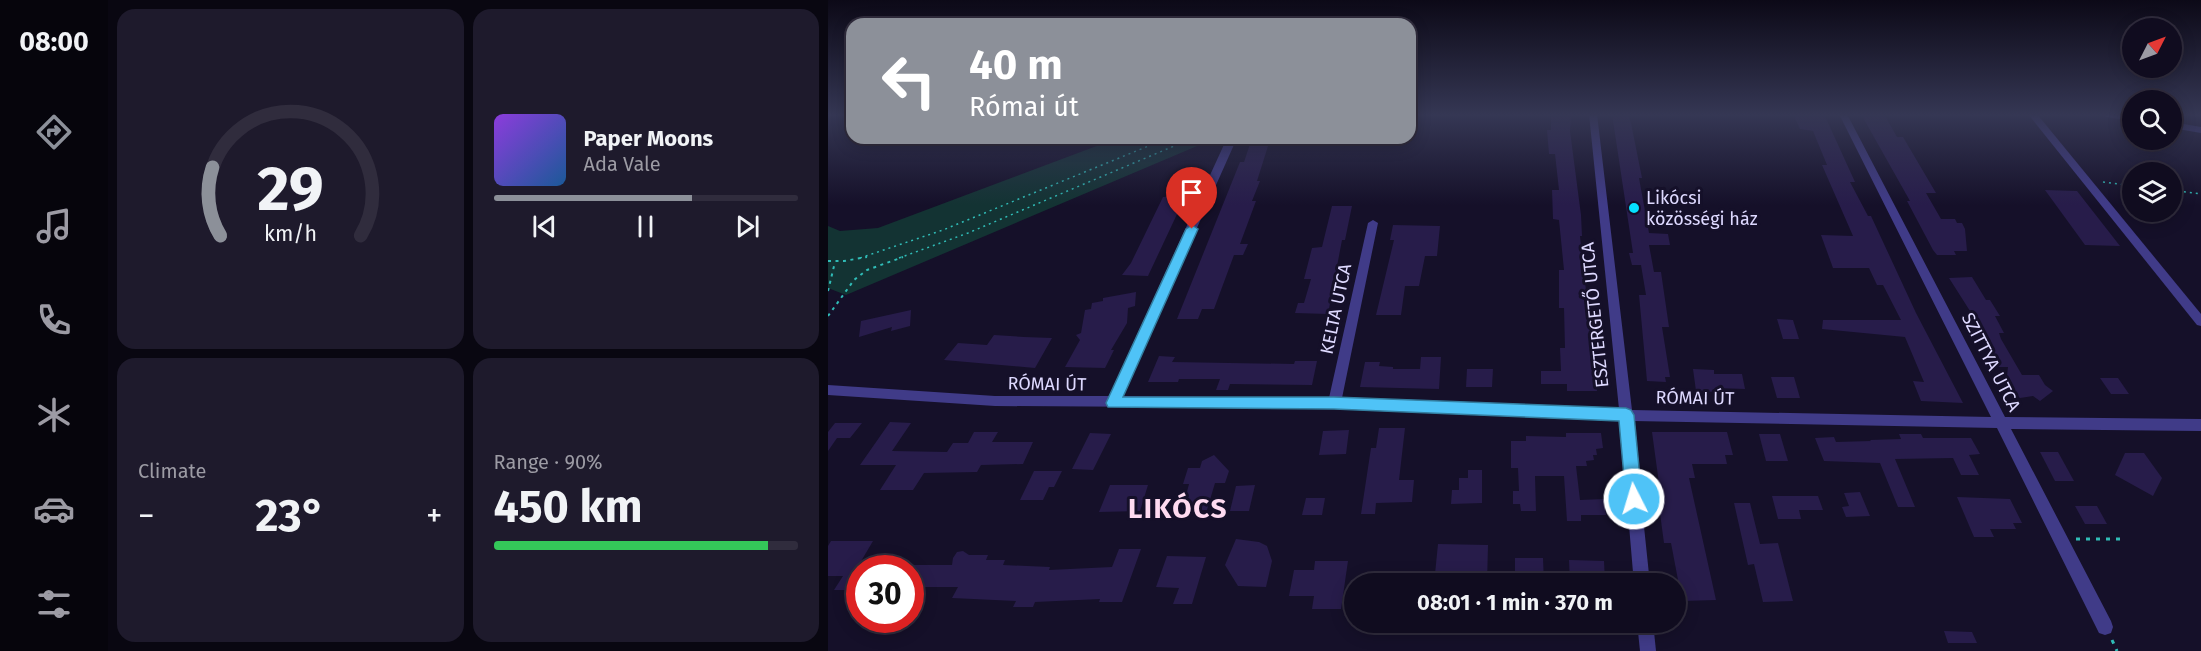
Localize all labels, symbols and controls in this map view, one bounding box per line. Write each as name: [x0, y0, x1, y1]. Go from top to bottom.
north arrow: [2122, 18, 2182, 78]
map controls: [2122, 18, 2182, 222]
text: 08:00: [19, 26, 89, 58]
text: 40 m: [969, 40, 1063, 90]
icon: left: [870, 42, 948, 120]
button: search: [2122, 90, 2182, 150]
text: Római út: [969, 91, 1079, 123]
icon: directions: [33, 111, 75, 153]
text: Paper Moons: [584, 125, 713, 152]
text: 29: [257, 152, 324, 227]
text: Ada Vale: [584, 152, 661, 176]
button: layers: [2122, 162, 2182, 222]
pin: [1166, 167, 1217, 229]
icon: arrive: [1175, 176, 1208, 209]
place label: Likócsi közösségi ház: [1646, 187, 1758, 230]
marker: Likócsi közösségi ház: [1627, 201, 1641, 215]
icon: music: [33, 205, 75, 247]
icon: previous: [528, 210, 561, 243]
icon: pause: [629, 210, 662, 243]
icon: next: [731, 210, 764, 243]
text: km/h: [264, 221, 317, 247]
street label: ESZTERGETŐ UTCA: [1575, 241, 1614, 389]
street label: KELTA UTCA: [1316, 261, 1356, 356]
icon: phone: [33, 299, 75, 341]
street label: SZITTYA UTCA: [1957, 309, 2026, 416]
street label: RÓMAI ÚT: [1007, 371, 1087, 396]
street label: RÓMAI ÚT: [1655, 385, 1735, 410]
icon: climate: [33, 394, 75, 436]
text: Range · 90%: [494, 450, 603, 474]
text: Climate: [138, 459, 206, 483]
position arrow: [1602, 467, 1666, 531]
text: 450 km: [494, 480, 642, 534]
icon: car: [33, 488, 75, 530]
text: 23°: [255, 489, 325, 543]
district label: LIKÓCS: [1128, 492, 1228, 525]
text: −: [138, 496, 155, 536]
text: +: [426, 496, 442, 536]
speed limit sign: 30: [846, 555, 924, 633]
icon: filters: [33, 583, 75, 625]
text: 08:01 · 1 min · 370 m: [1417, 589, 1613, 616]

